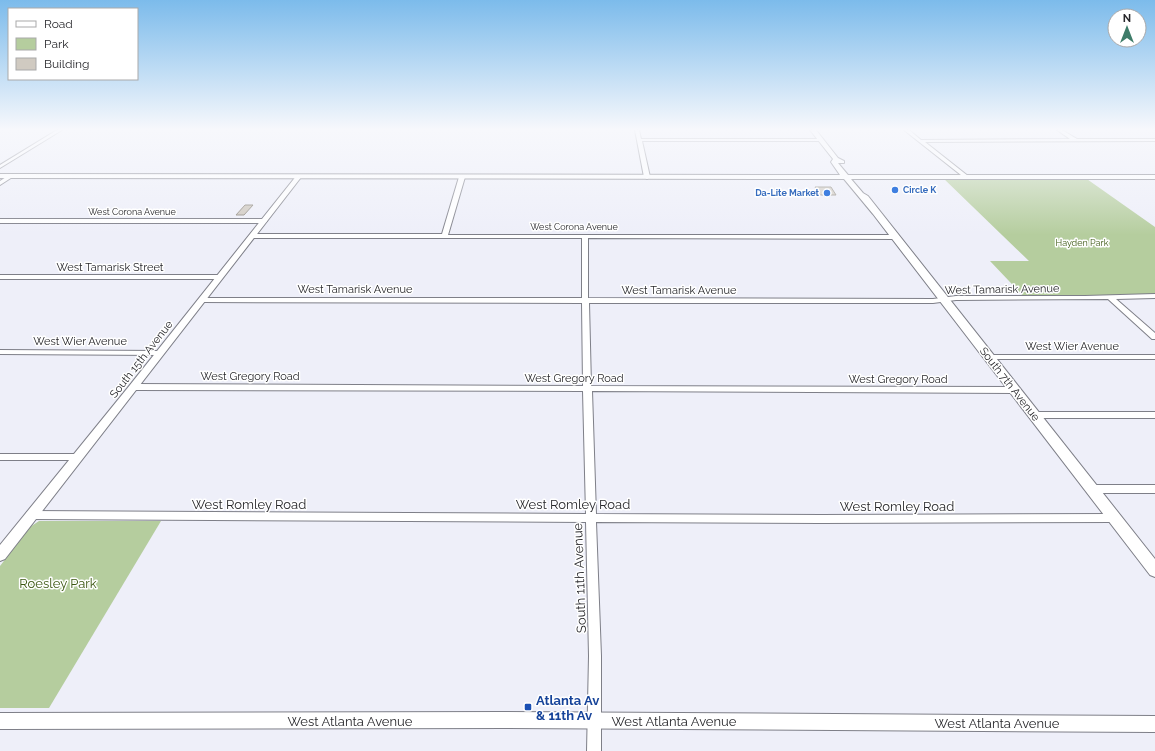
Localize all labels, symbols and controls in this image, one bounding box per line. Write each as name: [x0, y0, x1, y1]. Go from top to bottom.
legend: [8, 8, 138, 80]
north arrow: [1107, 8, 1147, 48]
text: N: [1123, 12, 1131, 25]
text: Road: [44, 17, 73, 31]
text: Park: [44, 37, 69, 51]
text: Building: [44, 57, 90, 71]
marker: Circle K: [890, 185, 900, 195]
place label: Circle K: [903, 185, 937, 195]
place label: Da-Lite Market: [755, 188, 820, 198]
marker: Da-Lite Market: [822, 188, 832, 198]
street label: West Corona Avenue: [88, 207, 176, 217]
street label: West Corona Avenue: [530, 222, 618, 232]
park label: Hayden Park: [1056, 238, 1109, 248]
street label: West Tamarisk Street: [56, 261, 164, 274]
street label: West Tamarisk Avenue: [944, 282, 1060, 297]
street label: West Tamarisk Avenue: [298, 283, 413, 296]
street label: West Tamarisk Avenue: [622, 284, 737, 297]
street label: South 15th Avenue: [107, 318, 176, 401]
street label: West Wier Avenue: [33, 335, 127, 348]
street label: West Wier Avenue: [1025, 340, 1119, 353]
street label: South 7th Avenue: [977, 345, 1043, 424]
street label: West Gregory Road: [200, 370, 300, 383]
street label: West Gregory Road: [524, 372, 624, 385]
street label: West Gregory Road: [848, 373, 948, 386]
street label: West Romley Road: [192, 497, 306, 512]
street label: West Romley Road: [516, 497, 630, 512]
street label: West Romley Road: [840, 499, 954, 514]
street label: South 11th Avenue: [570, 522, 589, 633]
park label: Roesley Park: [19, 576, 97, 591]
place label: Atlanta Av & 11th Av: [536, 693, 600, 723]
marker: Atlanta Av & 11th Av: [523, 702, 533, 712]
street label: West Atlanta Avenue: [288, 714, 413, 729]
street label: West Atlanta Avenue: [612, 714, 737, 729]
street label: West Atlanta Avenue: [935, 716, 1060, 731]

